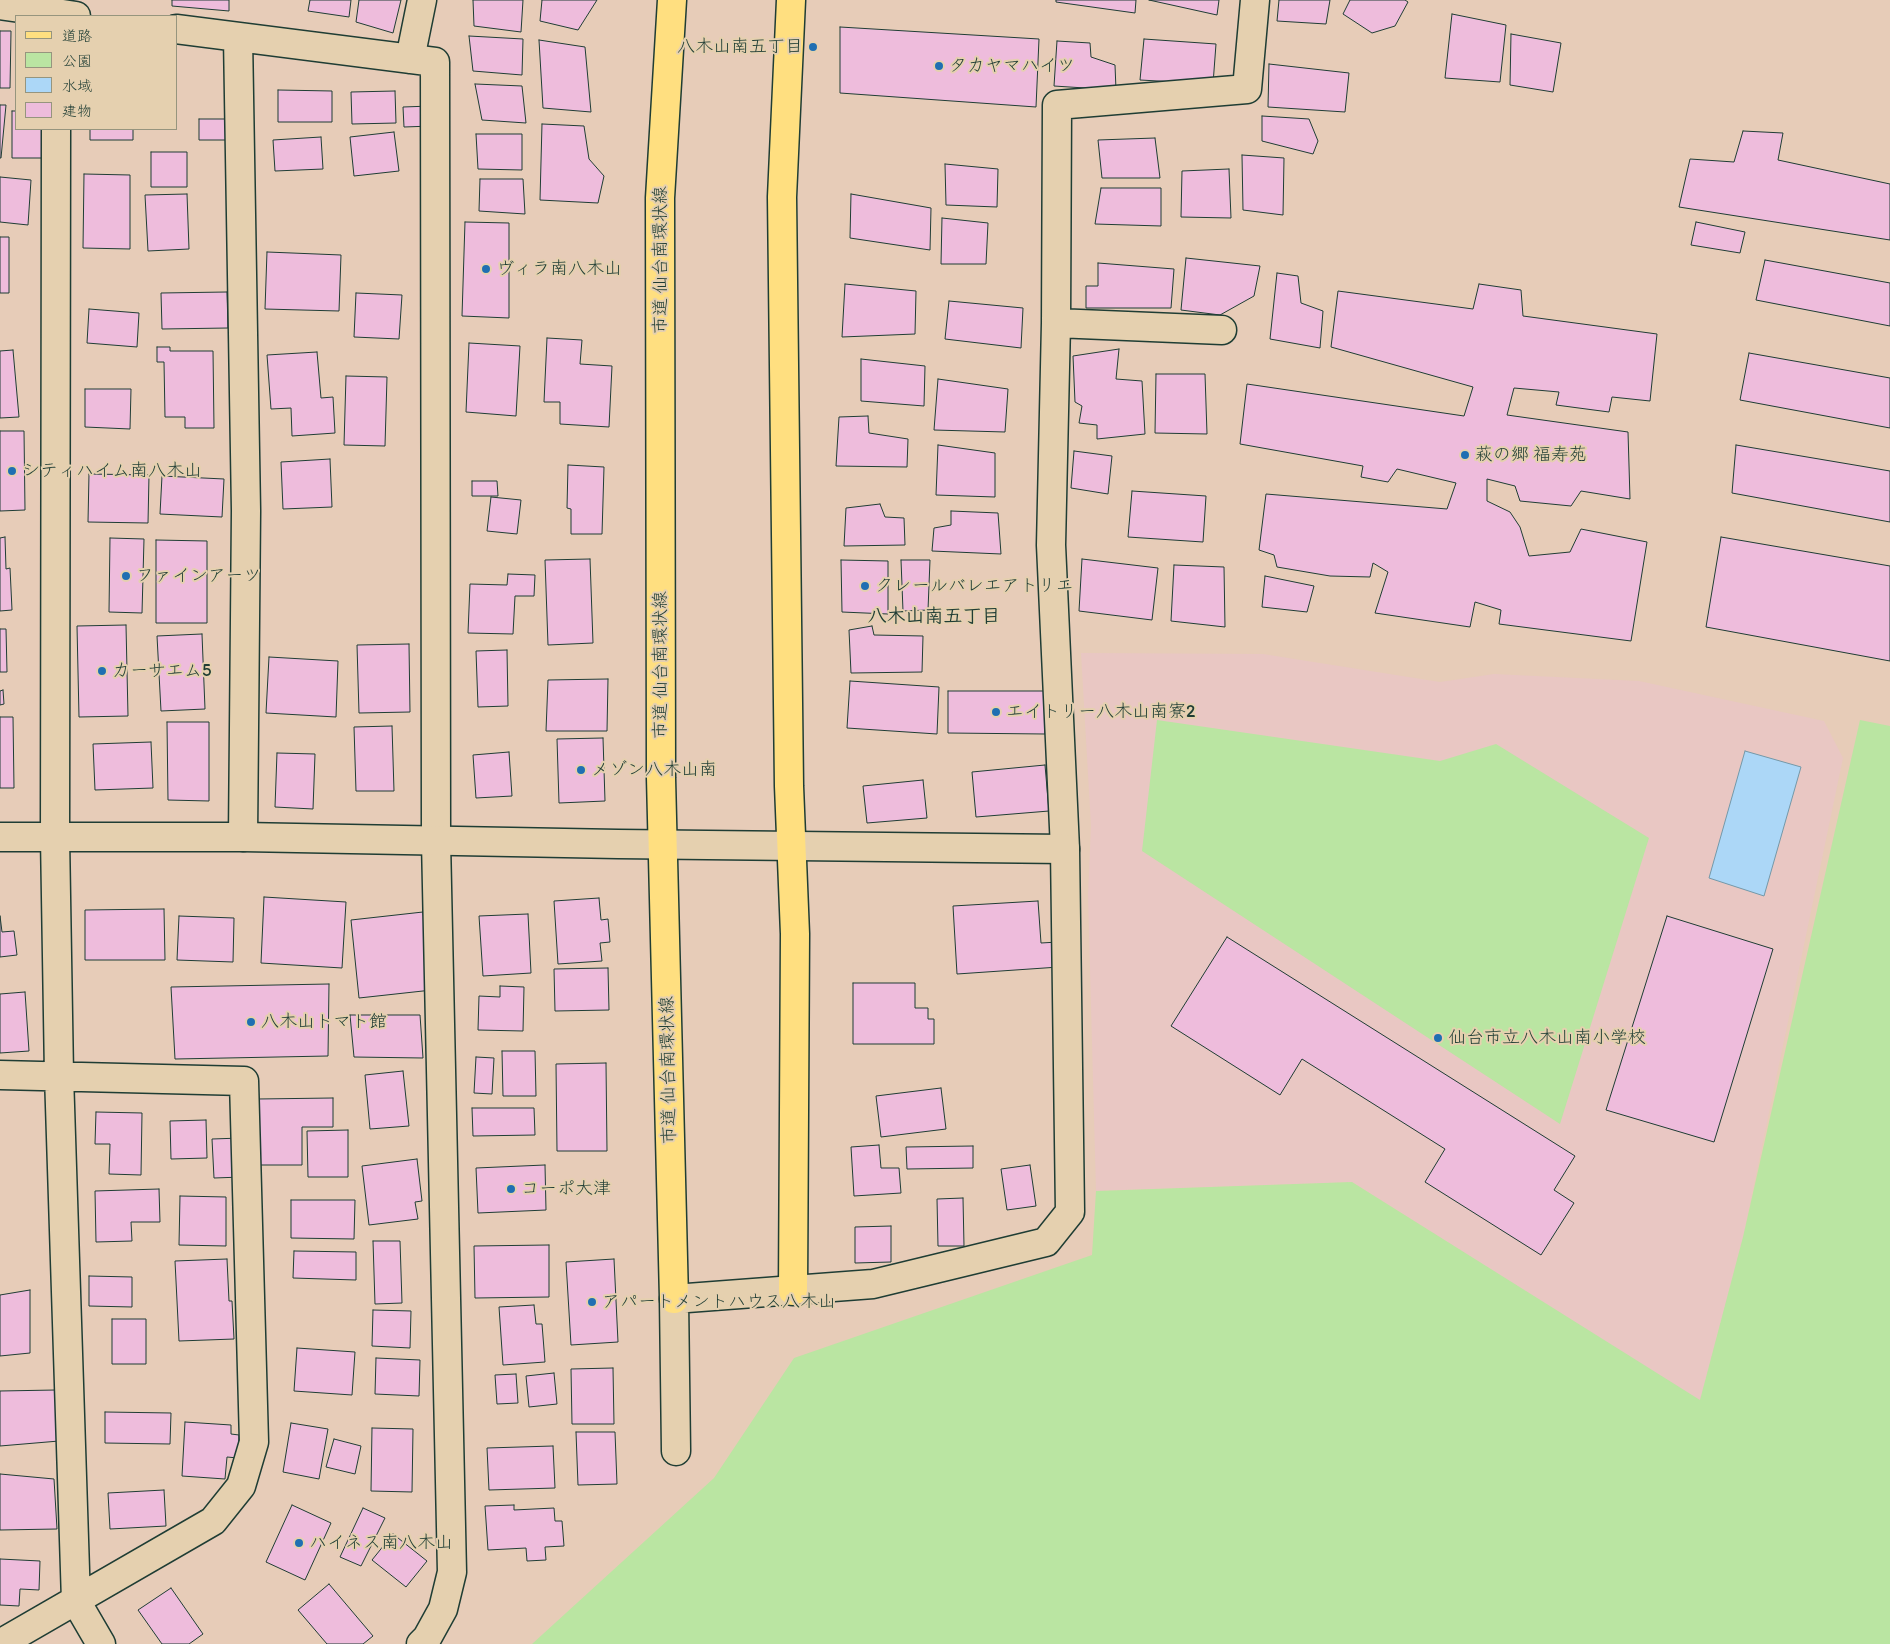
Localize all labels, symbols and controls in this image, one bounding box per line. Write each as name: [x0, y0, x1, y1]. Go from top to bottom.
legend: [15, 15, 178, 130]
text: 道路: [62, 27, 92, 45]
place label: 八木山南五丁目: [677, 36, 803, 58]
marker: 八木山南五丁目: [807, 41, 819, 53]
text: 公園: [62, 52, 92, 70]
place label: タカヤマハイツ: [949, 55, 1075, 77]
marker: タカヤマハイツ: [933, 60, 945, 72]
text: 水域: [62, 77, 92, 95]
text: 建物: [62, 102, 92, 120]
street label: 市道 仙台南環状線: [650, 186, 672, 334]
place label: ヴィラ南八木山: [496, 258, 622, 280]
marker: ヴィラ南八木山: [480, 263, 492, 275]
place label: 萩の郷 福寿苑: [1475, 444, 1587, 466]
marker: 萩の郷 福寿苑: [1459, 449, 1471, 461]
place label: シティハイム南八木山: [22, 460, 202, 482]
marker: シティハイム南八木山: [6, 465, 18, 477]
place label: ファインアーツ: [136, 565, 261, 587]
marker: ファインアーツ: [120, 570, 132, 582]
place label: クレールバレエアトリエ: [875, 575, 1074, 597]
marker: クレールバレエアトリエ: [859, 580, 871, 592]
street label: 市道 仙台南環状線: [650, 591, 672, 739]
district label: 八木山南五丁目: [868, 606, 1000, 628]
place label: カーサエム5: [112, 660, 211, 682]
marker: カーサエム5: [96, 665, 108, 677]
place label: エイトリー八木山南寮2: [1006, 701, 1195, 723]
marker: エイトリー八木山南寮2: [990, 706, 1002, 718]
place label: メゾン八木山南: [591, 759, 717, 781]
marker: メゾン八木山南: [575, 764, 587, 776]
street label: 市道 仙台南環状線: [657, 996, 681, 1144]
place label: 八木山トマト館: [261, 1011, 387, 1033]
marker: 八木山トマト館: [245, 1016, 257, 1028]
place label: 仙台市立八木山南小学校: [1448, 1027, 1646, 1049]
marker: 仙台市立八木山南小学校: [1432, 1032, 1444, 1044]
place label: コーポ大津: [521, 1178, 611, 1200]
marker: コーポ大津: [505, 1183, 517, 1195]
place label: アパートメントハウス八木山: [602, 1291, 836, 1313]
marker: アパートメントハウス八木山: [586, 1296, 598, 1308]
place label: ハイネス南八木山: [309, 1532, 453, 1554]
marker: ハイネス南八木山: [293, 1537, 305, 1549]

